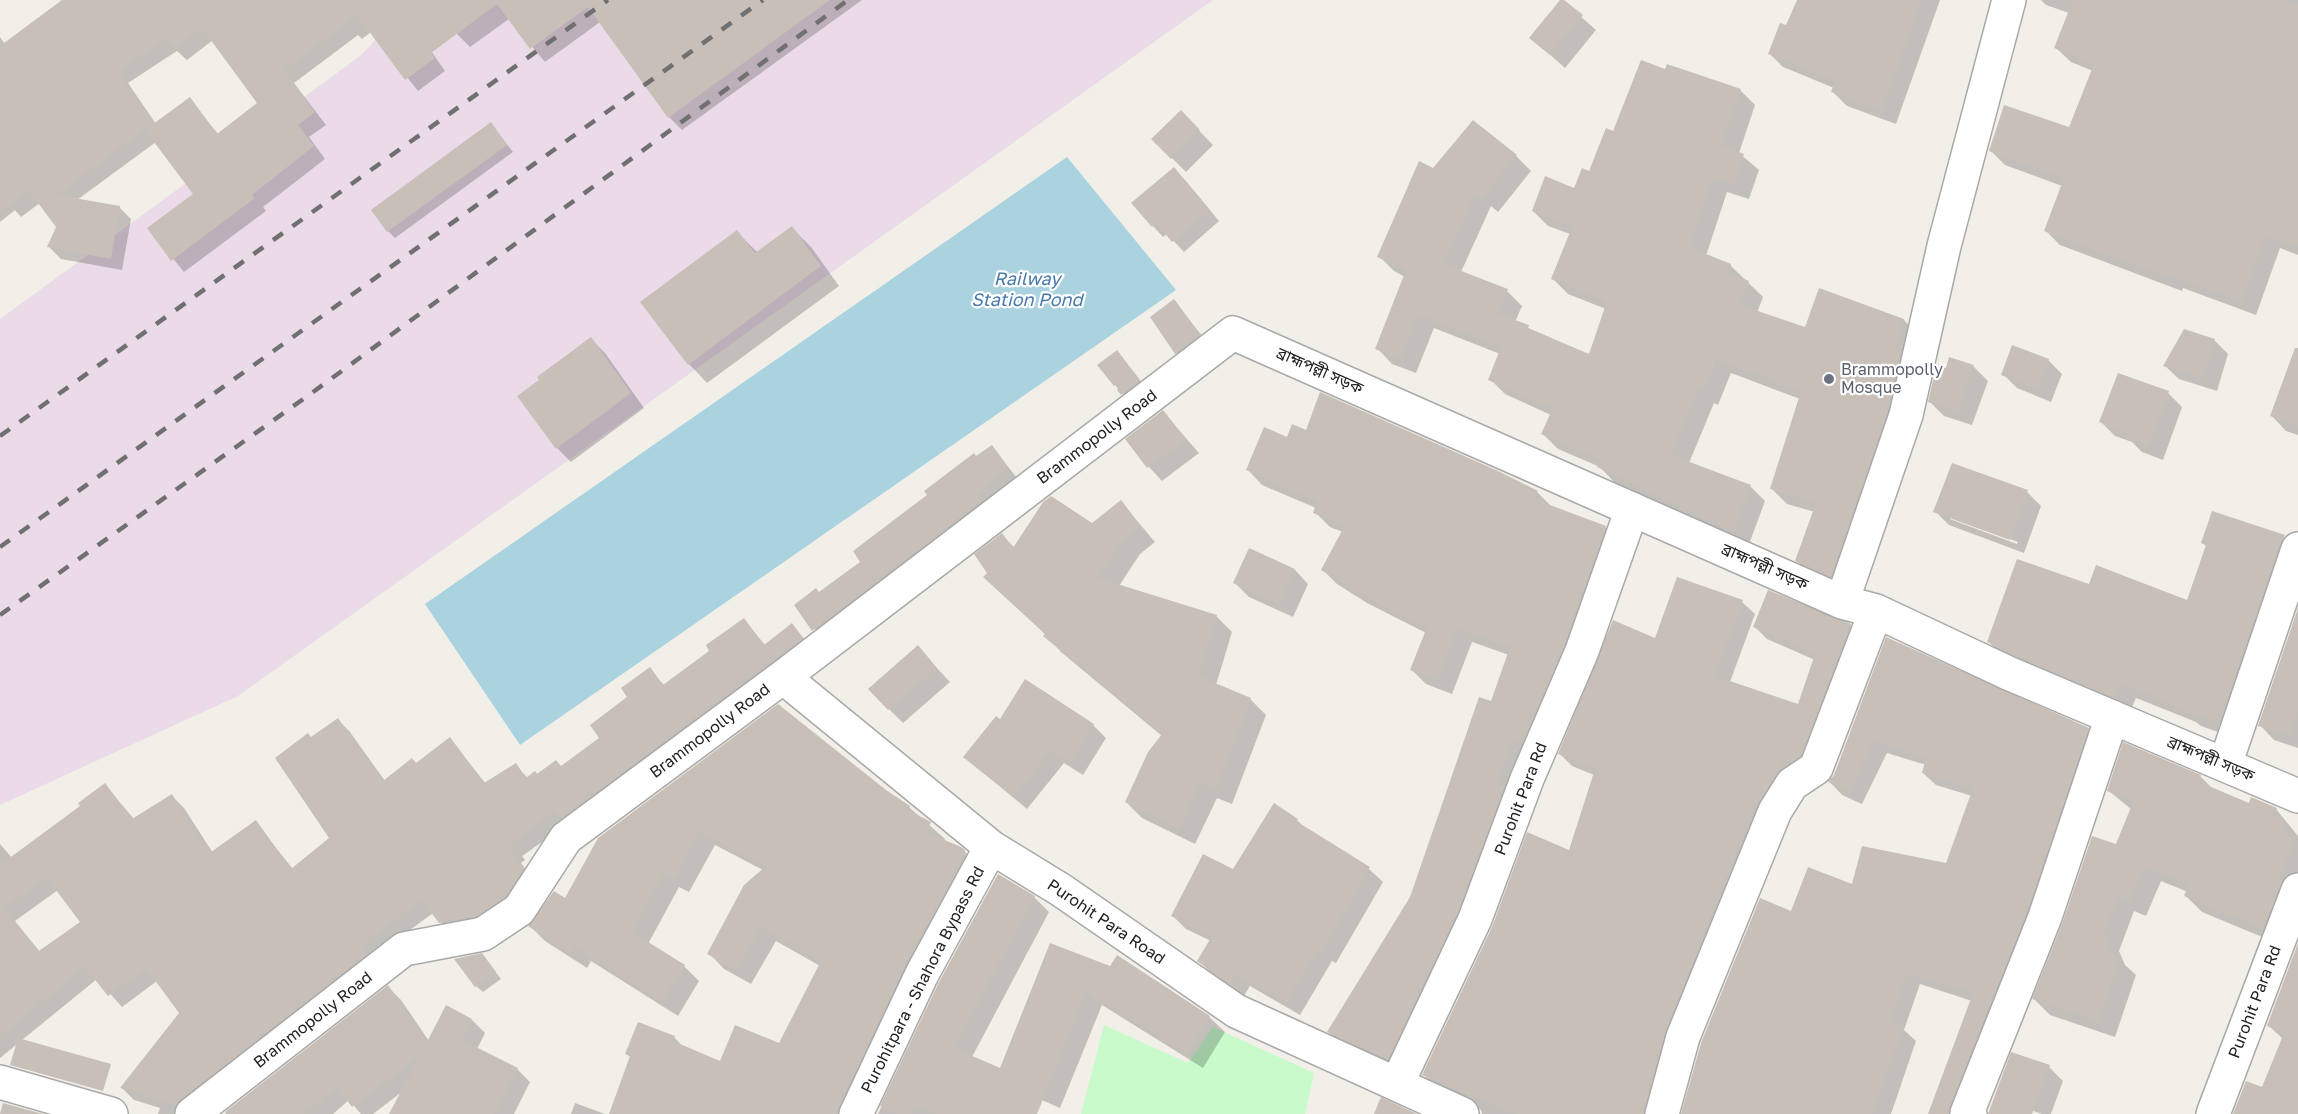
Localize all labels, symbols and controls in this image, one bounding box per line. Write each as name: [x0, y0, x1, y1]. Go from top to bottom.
water label: Railway Station Pond: [971, 268, 1083, 310]
street label: ব্রাহ্মপল্লী সড়ক: [1274, 344, 1366, 398]
place label: Brammopolly Mosque: [1841, 360, 1943, 398]
marker: Brammopolly Mosque: [1822, 372, 1836, 386]
street label: Brammopolly Road: [1033, 386, 1161, 488]
street label: ব্রাহ্মপল্লী সড়ক: [1719, 540, 1811, 594]
street label: Brammopolly Road: [646, 680, 774, 782]
street label: ব্রাহ্মপল্লী সড়ক: [2165, 732, 2257, 786]
street label: Purohit Para Rd: [1491, 740, 1551, 858]
street label: Purohitpara - Shahora Bypass Rd: [857, 863, 989, 1097]
street label: Purohit Para Road: [1043, 875, 1169, 969]
street label: Purohit Para Rd: [2225, 943, 2285, 1061]
street label: Brammopolly Road: [250, 968, 376, 1072]

